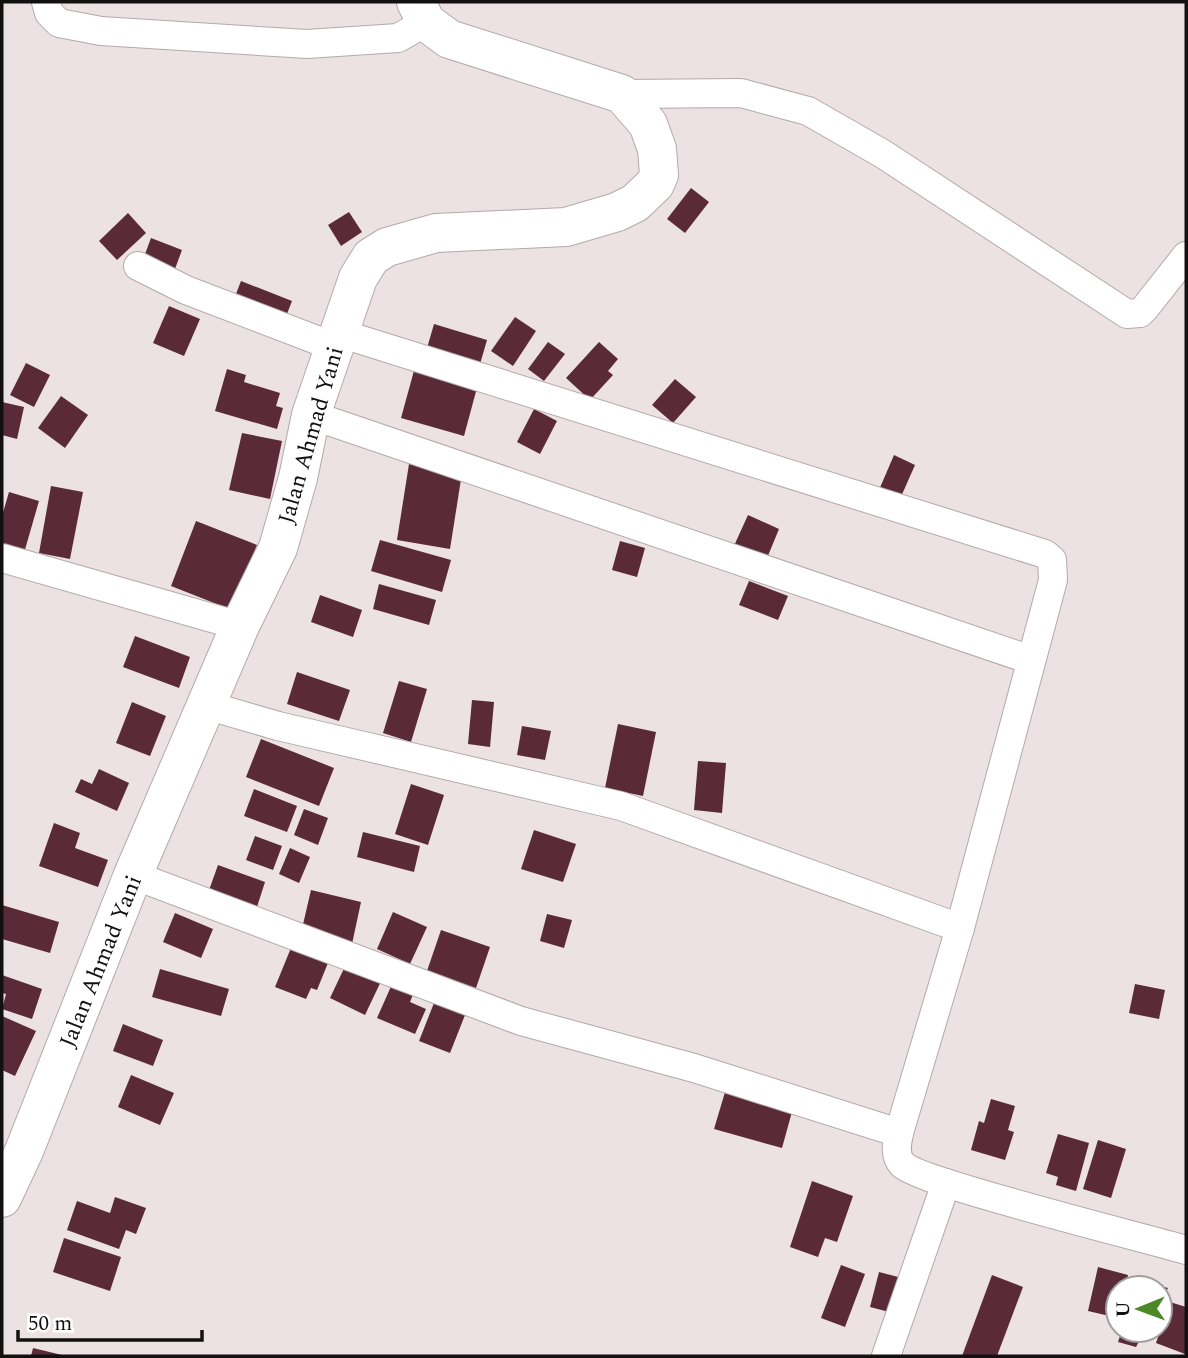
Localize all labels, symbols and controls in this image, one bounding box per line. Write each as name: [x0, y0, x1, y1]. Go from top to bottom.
street label: Jalan Ahmad Yani: [269, 343, 353, 528]
street label: Jalan Ahmad Yani: [51, 870, 152, 1053]
north arrow: [1104, 1274, 1174, 1344]
scale bar: [18, 1298, 201, 1342]
text: U: [1109, 1301, 1138, 1317]
text: 50 m: [28, 1308, 72, 1340]

